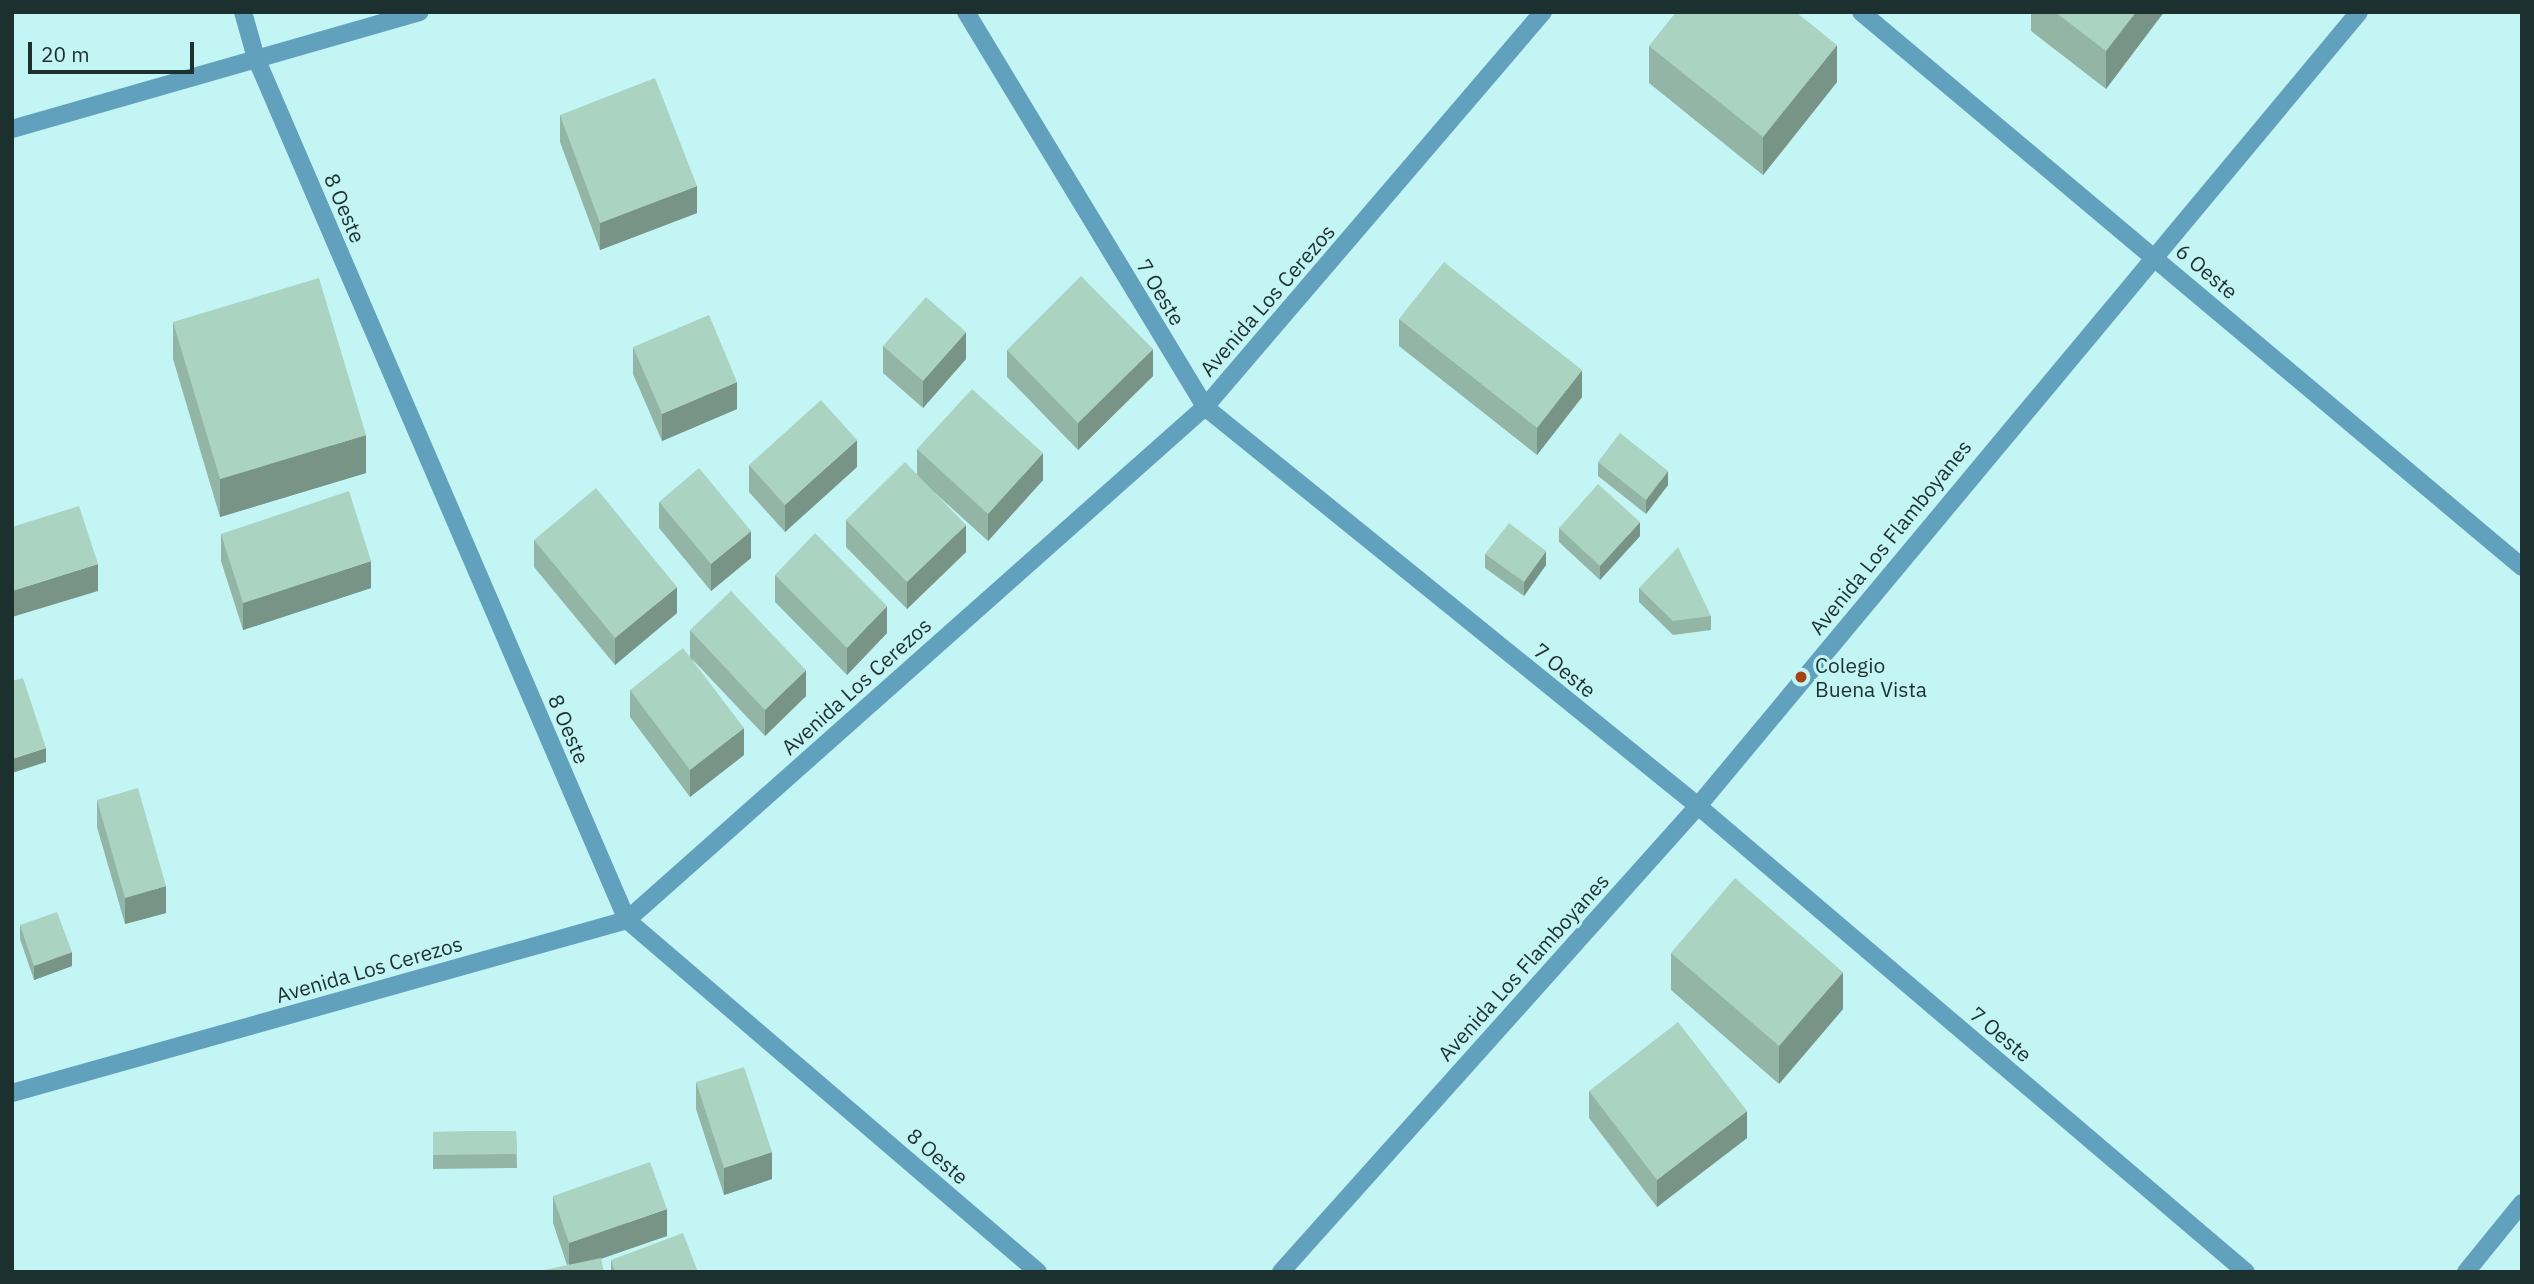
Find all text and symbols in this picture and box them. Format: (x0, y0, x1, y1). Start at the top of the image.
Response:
scale bar (32, 28, 198, 72)
text: 20 m (41, 40, 90, 68)
street label: 8 Oeste (319, 170, 371, 246)
street label: Avenida Los Cerezos (1194, 219, 1340, 381)
street label: 6 Oeste (2171, 238, 2243, 304)
street label: 7 Oeste (1131, 254, 1191, 330)
street label: Avenida Los Flamboyanes (1804, 434, 1976, 640)
street label: Avenida Los Cerezos (776, 612, 936, 760)
street label: 7 Oeste (1529, 637, 1601, 703)
place label: Colegio Buena Vista (1815, 652, 1927, 702)
marker: Colegio Buena Vista (1793, 669, 1809, 685)
street label: 8 Oeste (543, 691, 595, 767)
street label: Avenida Los Flamboyanes (1432, 868, 1614, 1066)
street label: Avenida Los Cerezos (273, 930, 465, 1008)
street label: 7 Oeste (1965, 1001, 2037, 1067)
street label: 8 Oeste (902, 1123, 974, 1189)

